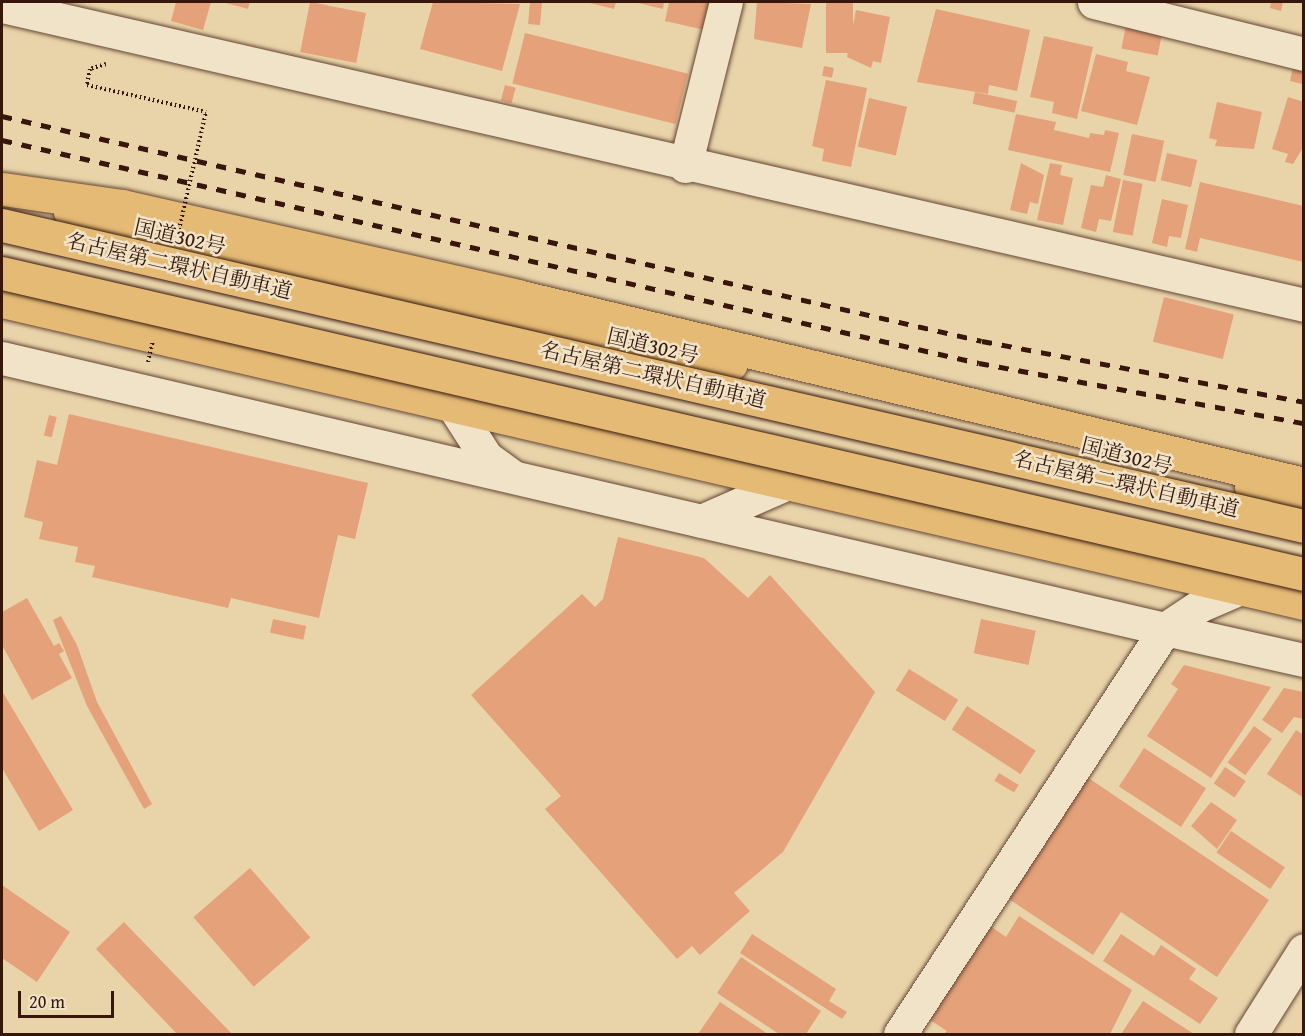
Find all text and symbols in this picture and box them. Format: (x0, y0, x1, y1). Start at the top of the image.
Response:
street label: 国道302号 (132, 214, 228, 260)
street label: 名古屋第二環状自動車道 (64, 228, 294, 304)
street label: 国道302号 (605, 323, 701, 369)
street label: 名古屋第二環状自動車道 (538, 337, 768, 413)
street label: 国道302号 (1079, 432, 1175, 480)
street label: 名古屋第二環状自動車道 (1011, 446, 1241, 522)
scale bar (21, 979, 117, 1017)
text: 20 m (29, 988, 65, 1015)

